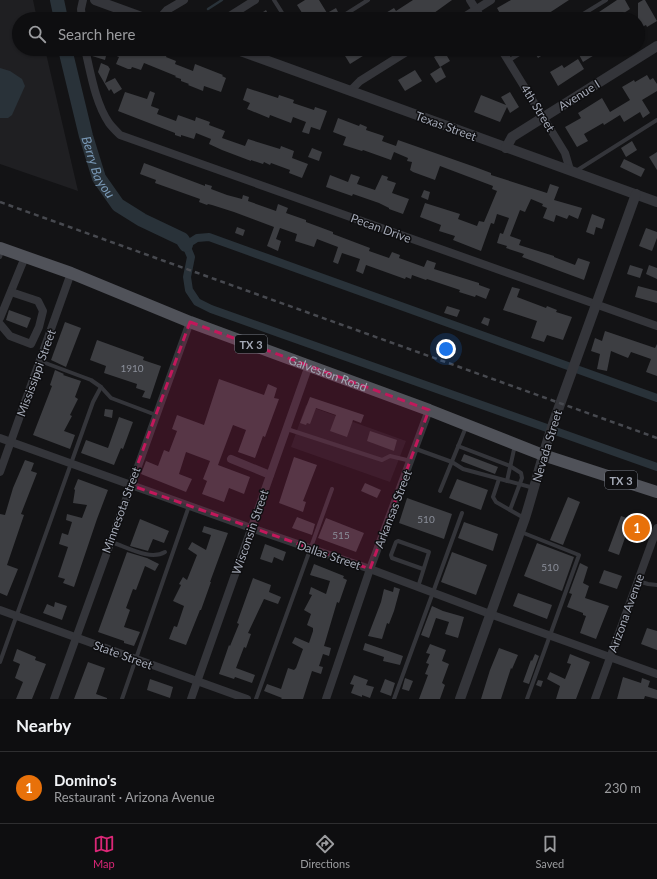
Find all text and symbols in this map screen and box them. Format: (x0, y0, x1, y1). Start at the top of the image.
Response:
search box (12, 12, 645, 56)
icon: search (26, 23, 48, 45)
text: Search here (58, 25, 135, 43)
street label: Avenue I (555, 76, 603, 114)
street label: 4th Street (518, 82, 559, 135)
street label: Texas Street (414, 108, 479, 144)
water label: Berry Bayou (79, 134, 119, 201)
street label: Pecan Drive (349, 210, 413, 246)
street label: Mississippi Street (13, 327, 59, 419)
road number: TX 3 (235, 335, 267, 353)
your location (436, 339, 456, 359)
street label: Galveston Road (287, 351, 369, 394)
house number: 1910 (120, 362, 144, 374)
street label: Nevada Street (529, 407, 565, 484)
street label: Minnesota Street (98, 464, 144, 555)
street label: Arkansas Street (371, 467, 415, 550)
road number: TX 3 (605, 471, 637, 489)
street label: Wisconsin Street (228, 487, 272, 577)
house number: 510 (417, 513, 435, 525)
pin: 1 (624, 513, 650, 543)
house number: 515 (332, 529, 350, 541)
street label: Dallas Street (295, 537, 364, 573)
house number: 510 (541, 561, 559, 573)
street label: Arizona Avenue (605, 572, 647, 654)
street label: State Street (91, 637, 155, 673)
text: Nearby (16, 715, 71, 736)
text: Domino's (54, 771, 117, 789)
text: 1 (25, 780, 33, 796)
text: 230 m (604, 780, 641, 796)
text: Restaurant · Arizona Avenue (54, 789, 215, 805)
tab: Map (93, 833, 115, 870)
tab: Directions (300, 833, 350, 870)
tab: Saved (535, 833, 564, 870)

